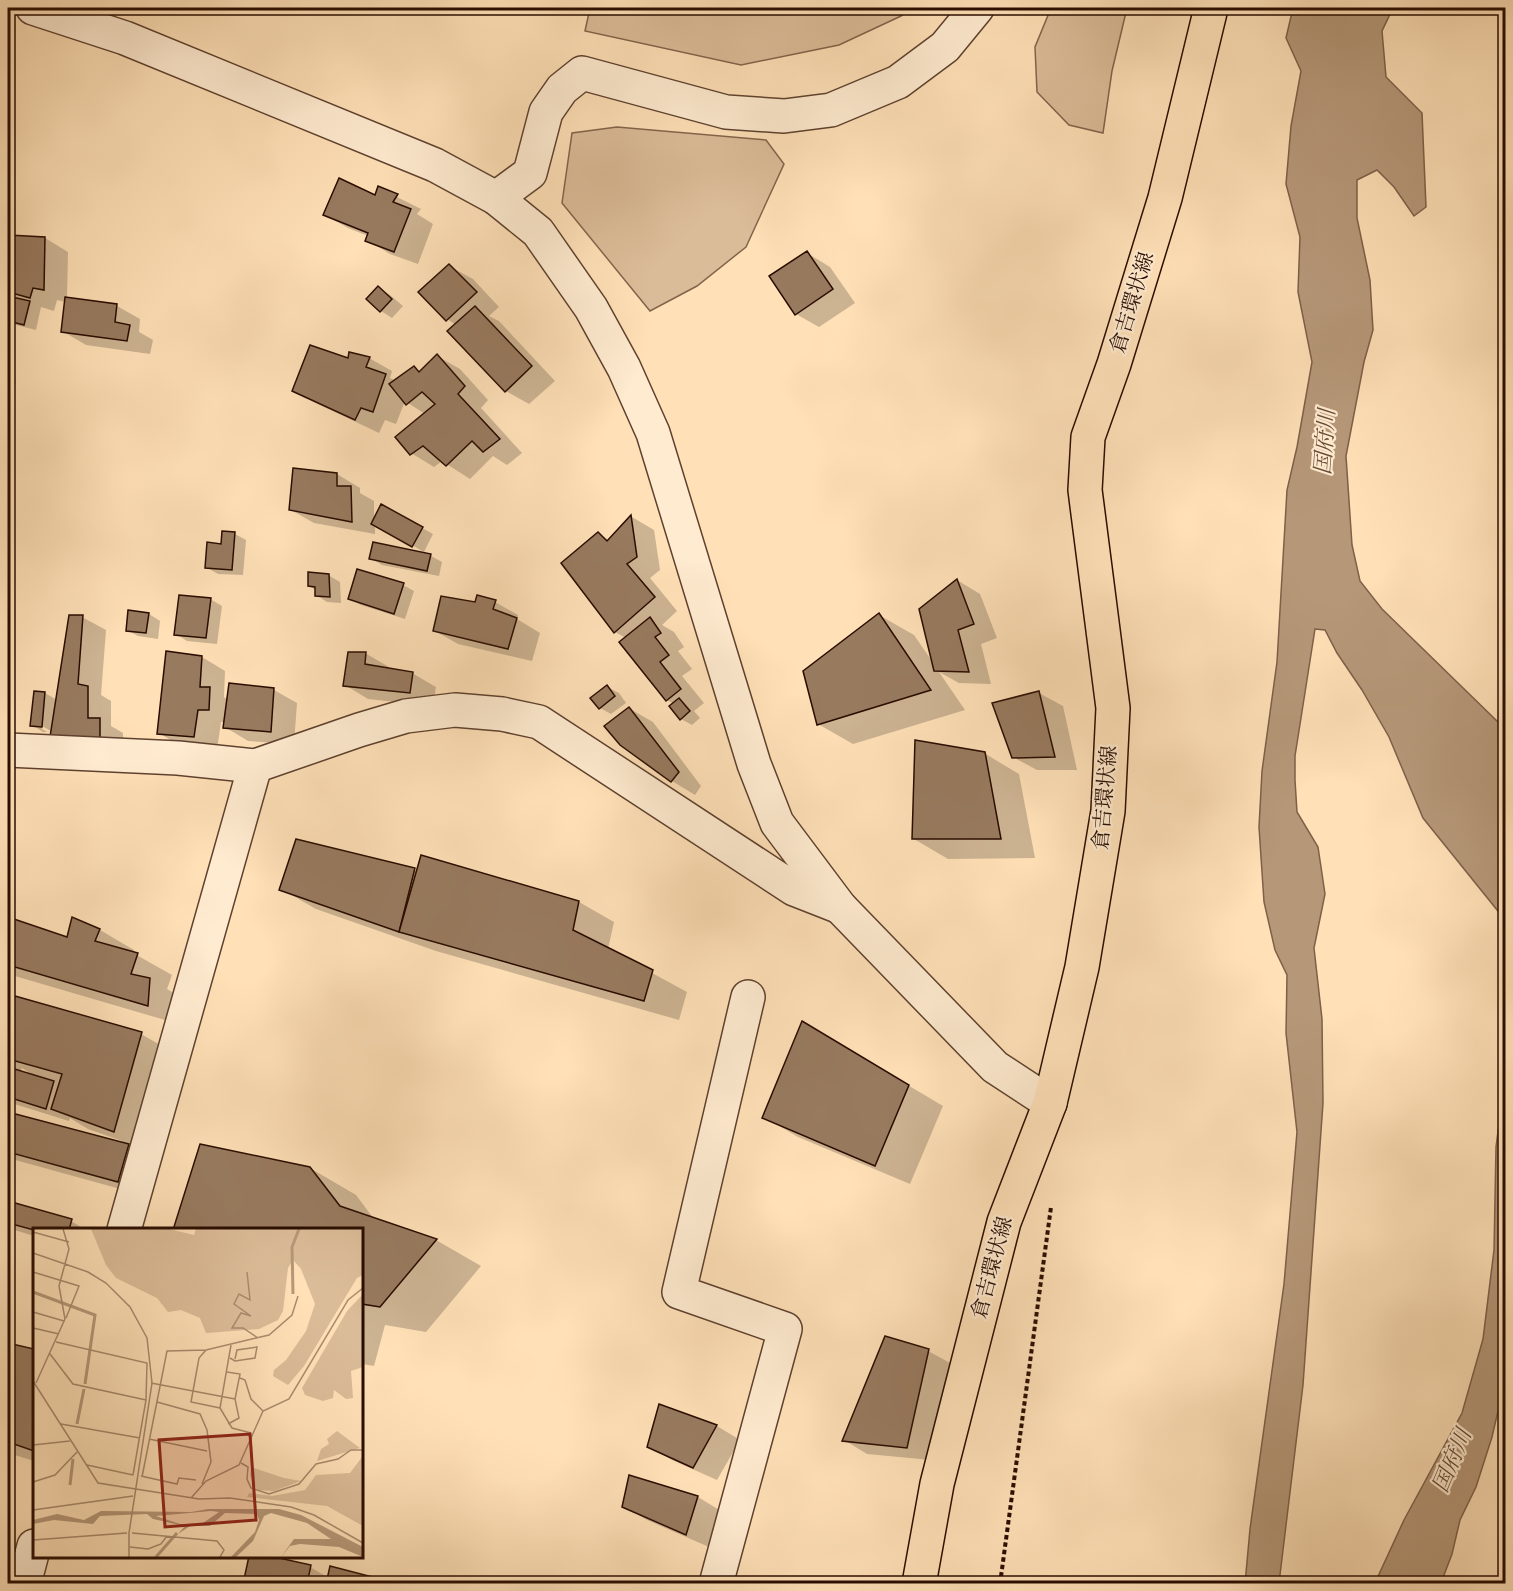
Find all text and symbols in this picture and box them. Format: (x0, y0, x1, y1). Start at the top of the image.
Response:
street label: 倉吉環状線 (1106, 249, 1158, 356)
water label: 国府川 (1311, 406, 1339, 476)
street label: 倉吉環状線 (1089, 745, 1121, 851)
street label: 倉吉環状線 (967, 1214, 1017, 1321)
inset map (33, 1228, 363, 1558)
water label: 国府川 (1428, 1424, 1477, 1496)

